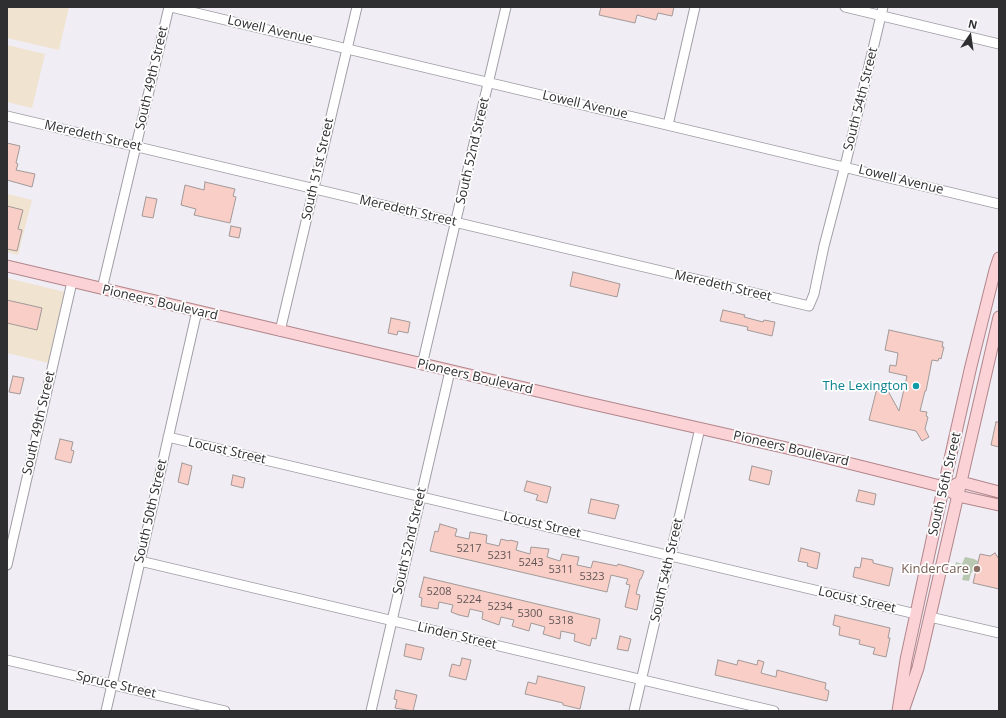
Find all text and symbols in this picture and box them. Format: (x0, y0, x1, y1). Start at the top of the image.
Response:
street label: Lowell Avenue (226, 13, 314, 47)
north arrow (950, 16, 990, 56)
text: N (967, 16, 979, 32)
street label: South 49th Street (132, 25, 172, 131)
street label: South 54th Street (841, 46, 881, 152)
street label: Lowell Avenue (541, 88, 629, 122)
street label: South 52nd Street (453, 96, 493, 206)
street label: South 51st Street (299, 116, 337, 222)
street label: Meredeth Street (43, 117, 143, 155)
street label: Lowell Avenue (857, 162, 945, 198)
street label: Meredeth Street (358, 192, 458, 230)
street label: Meredeth Street (673, 267, 773, 305)
street label: Pioneers Boulevard (101, 282, 219, 324)
street label: Pioneers Boulevard (416, 356, 534, 398)
street label: South 49th Street (19, 370, 59, 476)
place label: The Lexington (823, 378, 908, 394)
marker: The Lexington (911, 381, 921, 391)
street label: Pioneers Boulevard (732, 428, 850, 470)
street label: South 56th Street (925, 431, 965, 537)
street label: Locust Street (187, 434, 267, 468)
street label: South 50th Street (131, 458, 171, 564)
street label: South 52nd Street (390, 486, 430, 596)
street label: Locust Street (502, 508, 582, 542)
street label: South 54th Street (647, 517, 687, 623)
house number: 5217 (456, 542, 482, 556)
house number: 5231 (487, 549, 513, 563)
house number: 5243 (518, 556, 544, 570)
place label: KinderCare (901, 561, 969, 577)
house number: 5311 (548, 563, 574, 577)
marker: KinderCare (972, 564, 982, 574)
house number: 5323 (579, 570, 605, 584)
street label: Locust Street (817, 583, 897, 617)
house number: 5208 (426, 585, 452, 599)
house number: 5224 (456, 593, 482, 607)
house number: 5234 (487, 600, 513, 614)
house number: 5300 (517, 607, 543, 621)
house number: 5318 (548, 614, 574, 628)
street label: Linden Street (416, 619, 498, 653)
street label: Spruce Street (75, 668, 157, 702)

